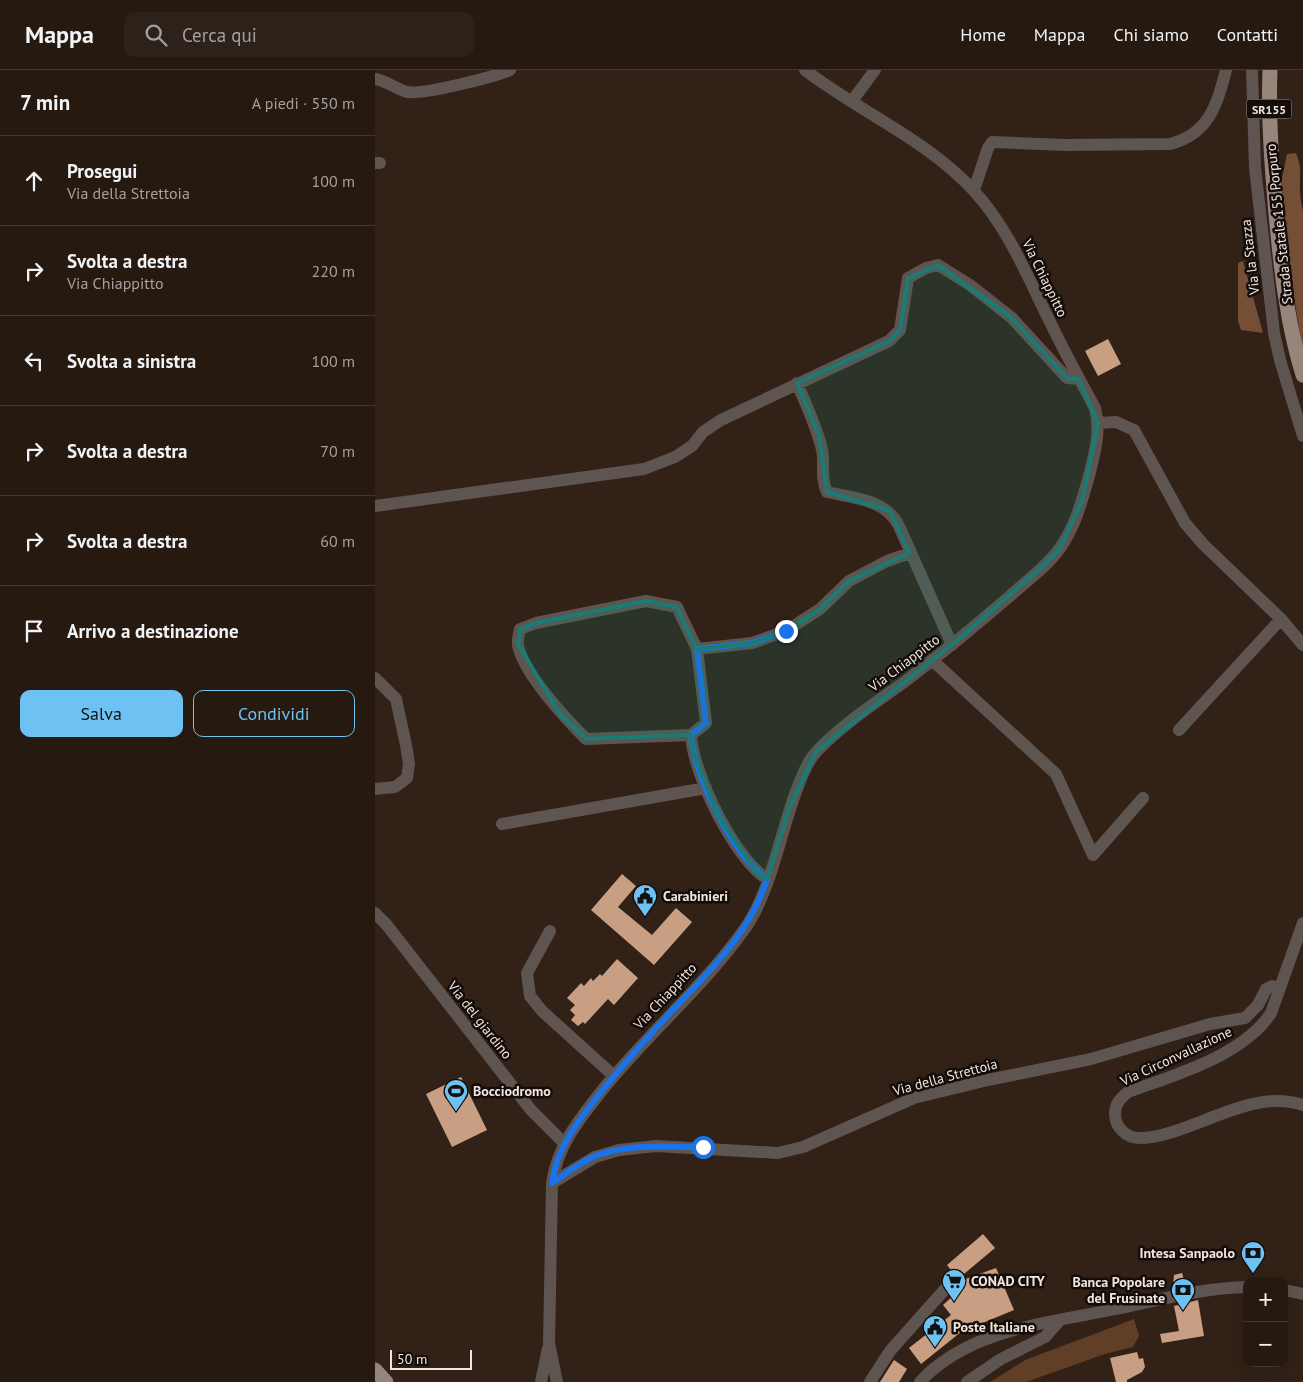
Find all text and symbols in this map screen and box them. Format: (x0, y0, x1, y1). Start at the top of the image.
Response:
search box (124, 12, 474, 57)
text: Mappa (25, 19, 94, 50)
icon: search (142, 21, 170, 49)
text: Cerca qui (182, 23, 257, 47)
text: Home (960, 23, 1006, 46)
text: Mappa (1034, 23, 1085, 46)
text: Chi siamo (1113, 23, 1189, 46)
text: Contatti (1217, 23, 1278, 46)
text: 7 min (20, 89, 70, 116)
text: A piedi · 550 m (252, 93, 355, 113)
road number: SR155 (1247, 100, 1291, 118)
street label: Strada Statale 155 Porpuro (1262, 143, 1296, 305)
text: Prosegui (67, 159, 137, 183)
icon: ahead (20, 167, 48, 195)
text: 100 m (312, 171, 355, 191)
text: Via della Strettoia (67, 183, 190, 203)
street label: Via la Stazza (1236, 218, 1264, 297)
street label: Via Chiappitto (1018, 235, 1072, 320)
text: Svolta a destra (67, 249, 188, 273)
icon: right (20, 257, 48, 285)
text: 220 m (312, 261, 355, 281)
text: Via Chiappitto (67, 273, 164, 293)
icon: left (20, 347, 48, 375)
text: Svolta a sinistra (67, 349, 196, 373)
text: 100 m (312, 351, 355, 371)
icon: right (20, 437, 48, 465)
text: Svolta a destra (67, 439, 188, 463)
text: 70 m (320, 441, 355, 461)
icon: right (20, 527, 48, 555)
text: Svolta a destra (67, 529, 188, 553)
text: 60 m (320, 531, 355, 551)
icon: arrive (20, 617, 48, 645)
text: Arrivo a destinazione (67, 619, 239, 643)
route end (775, 620, 798, 643)
street label: Via Chiappitto (864, 630, 943, 696)
button: Salva (20, 690, 183, 737)
button: Condividi (193, 690, 355, 737)
public building icon: Carabinieri (632, 883, 658, 917)
place label: Carabinieri (663, 887, 728, 905)
street label: Via Chiappitto (629, 959, 700, 1034)
street label: Via del giardino (443, 977, 516, 1063)
street label: Via Circonvallazione (1116, 1022, 1235, 1090)
street label: Via della Strettoia (890, 1054, 999, 1100)
sports icon: Bocciodromo (443, 1078, 469, 1112)
place label: Bocciodromo (473, 1082, 551, 1100)
route start (692, 1136, 715, 1159)
bank icon: Intesa Sanpaolo (1240, 1240, 1266, 1274)
place label: Intesa Sanpaolo (1139, 1244, 1235, 1262)
supermarket icon: CONAD CITY (941, 1268, 967, 1302)
place label: CONAD CITY (971, 1272, 1045, 1290)
place label: Banca Popolare del Frusinate (1072, 1273, 1165, 1307)
bank icon: Banca Popolare del Frusinate (1170, 1277, 1196, 1311)
map controls (1243, 1277, 1288, 1367)
button: + (1243, 1277, 1288, 1322)
public building icon: Poste Italiane (922, 1314, 948, 1348)
place label: Poste Italiane (953, 1318, 1035, 1336)
button: − (1243, 1322, 1288, 1367)
scale bar (390, 1347, 473, 1370)
text: 50 m (397, 1350, 427, 1368)

